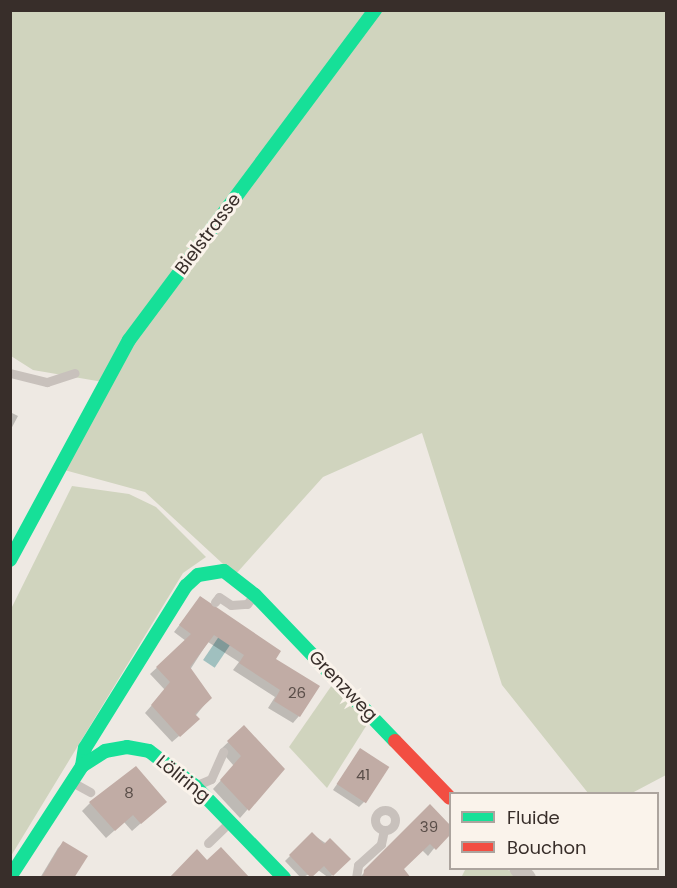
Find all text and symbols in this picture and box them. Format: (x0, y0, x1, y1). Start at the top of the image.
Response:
street label: Bielstrasse (171, 189, 245, 279)
street label: Grenzweg (304, 646, 382, 726)
house number: 26 (288, 684, 306, 702)
street label: Löliring (152, 751, 214, 807)
house number: 41 (356, 766, 370, 784)
house number: 8 (124, 784, 134, 802)
legend (449, 792, 659, 870)
text: Fluide (507, 805, 560, 830)
house number: 39 (420, 818, 438, 836)
text: Bouchon (507, 835, 587, 860)

